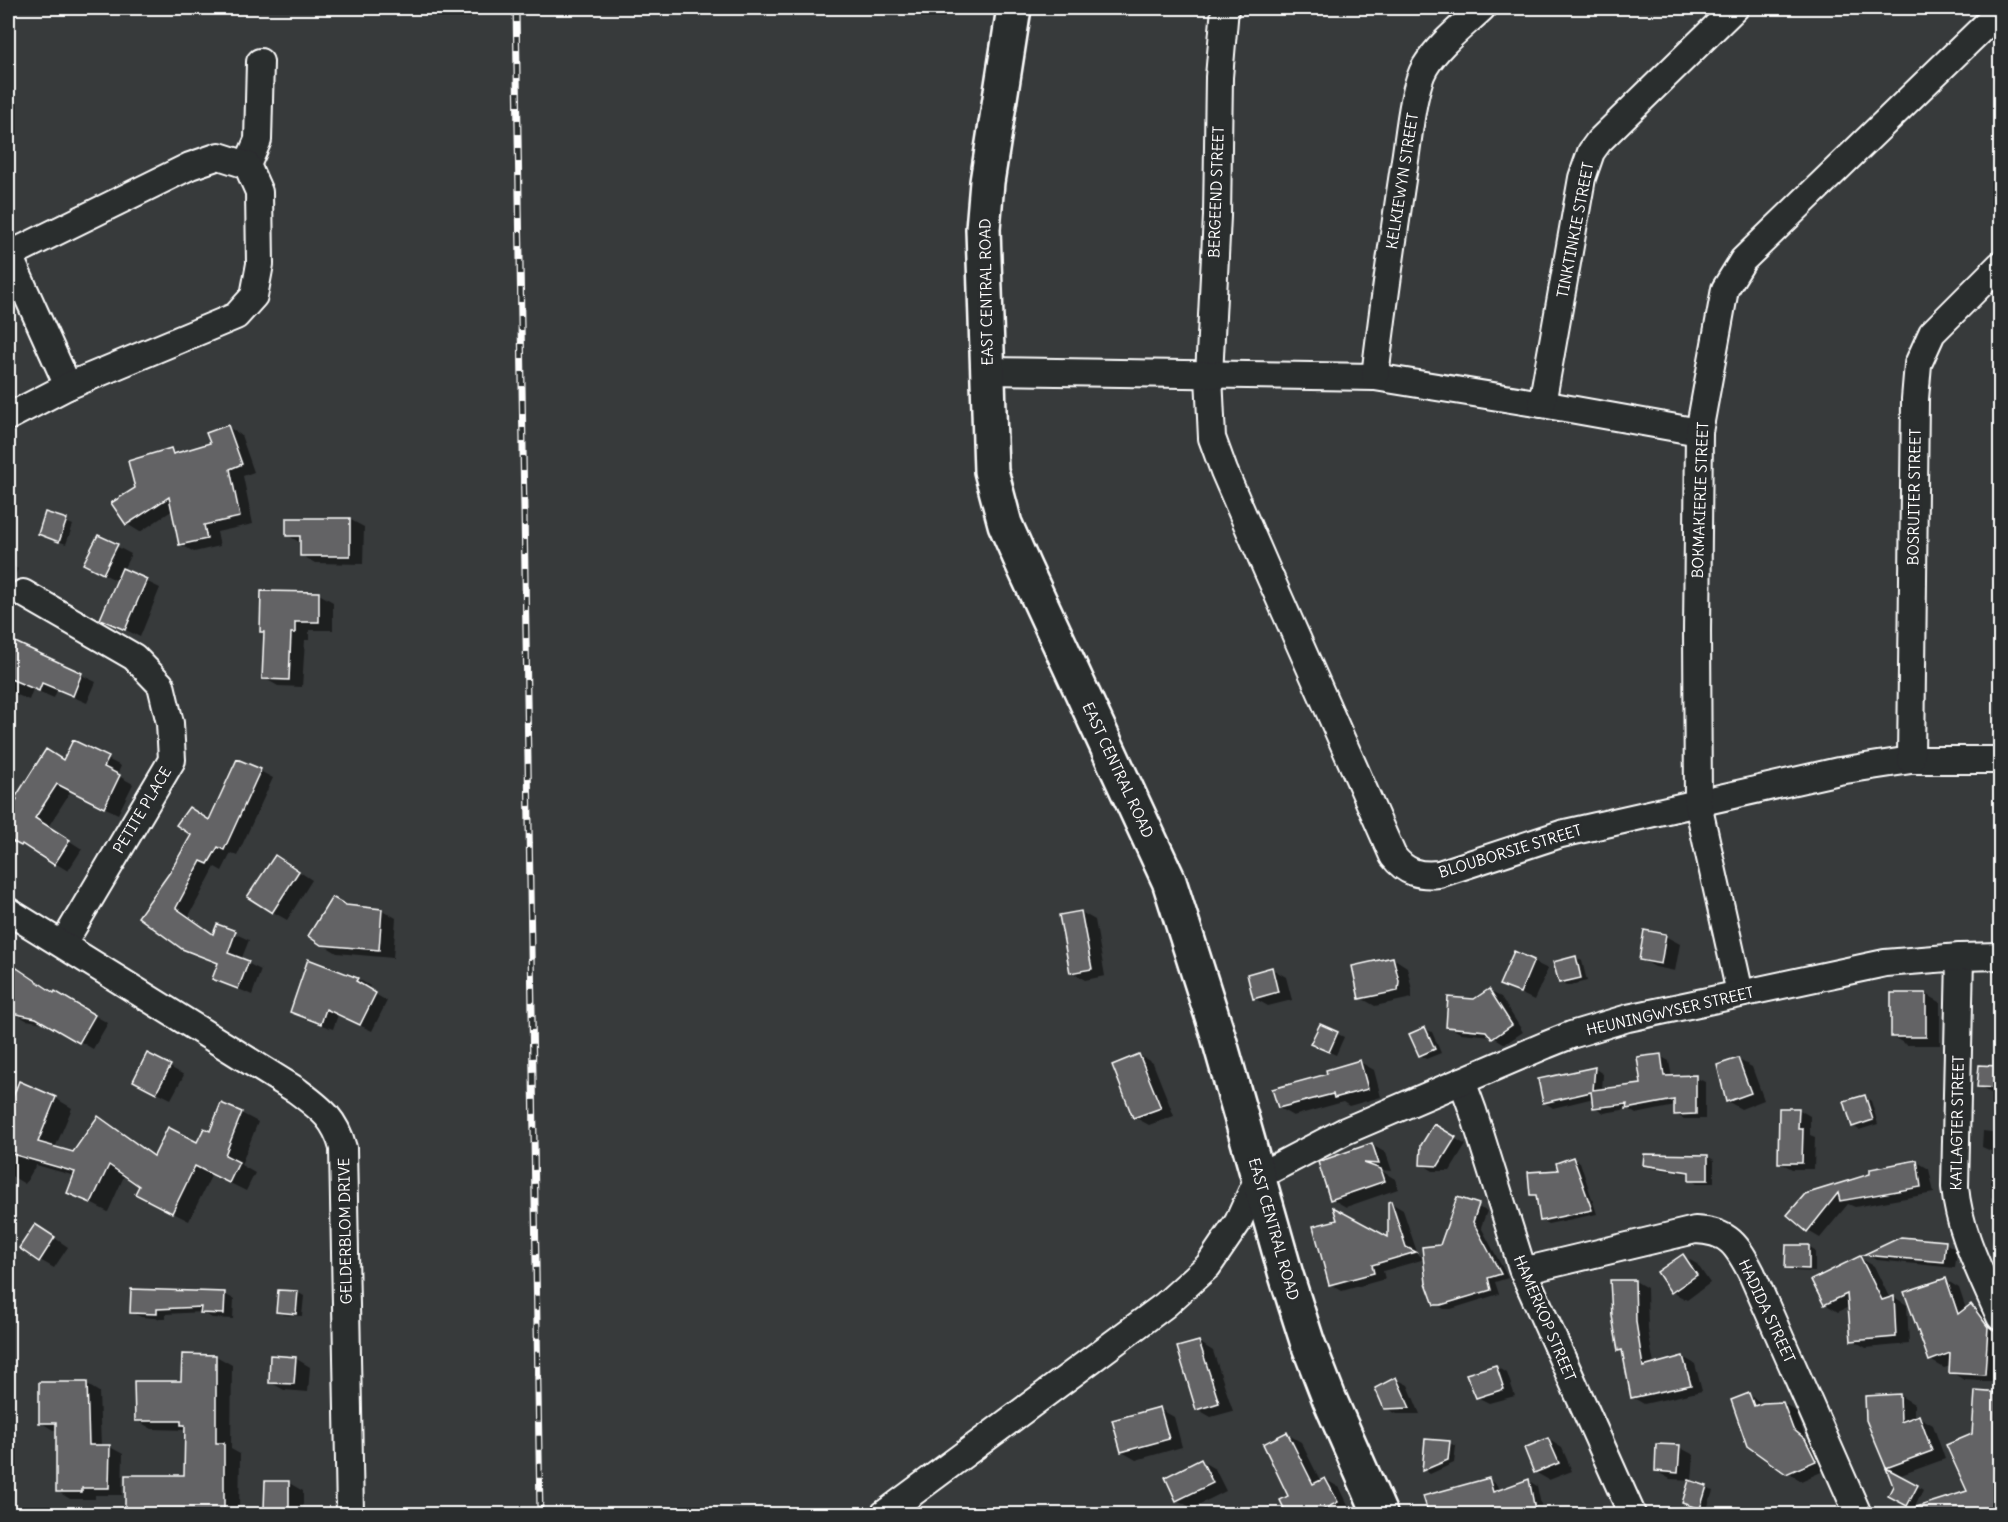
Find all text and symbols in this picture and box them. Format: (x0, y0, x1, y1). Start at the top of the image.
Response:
street label: KELKIEWYN STREET (1382, 111, 1422, 251)
street label: BERGEEND STREET (1204, 125, 1228, 258)
street label: TINKTINKIE STREET (1552, 160, 1598, 300)
street label: EAST CENTRAL ROAD (975, 218, 997, 366)
street label: BOKMAKIERIE STREET (1688, 421, 1712, 579)
street label: BOSRUITER STREET (1903, 428, 1925, 566)
street label: EAST CENTRAL ROAD (1078, 699, 1158, 841)
street label: PETITE PLACE (109, 763, 175, 857)
street label: BLOUBORSIE STREET (1436, 820, 1584, 882)
street label: HEUNINGWYSER STREET (1584, 982, 1756, 1040)
street label: KATLAGTER STREET (1946, 1055, 1968, 1191)
street label: EAST CENTRAL ROAD (1245, 1156, 1303, 1302)
street label: GELDERBLOM DRIVE (334, 1157, 356, 1304)
street label: HAMERKOP STREET (1510, 1252, 1580, 1384)
street label: HADIDA STREET (1735, 1256, 1799, 1366)

